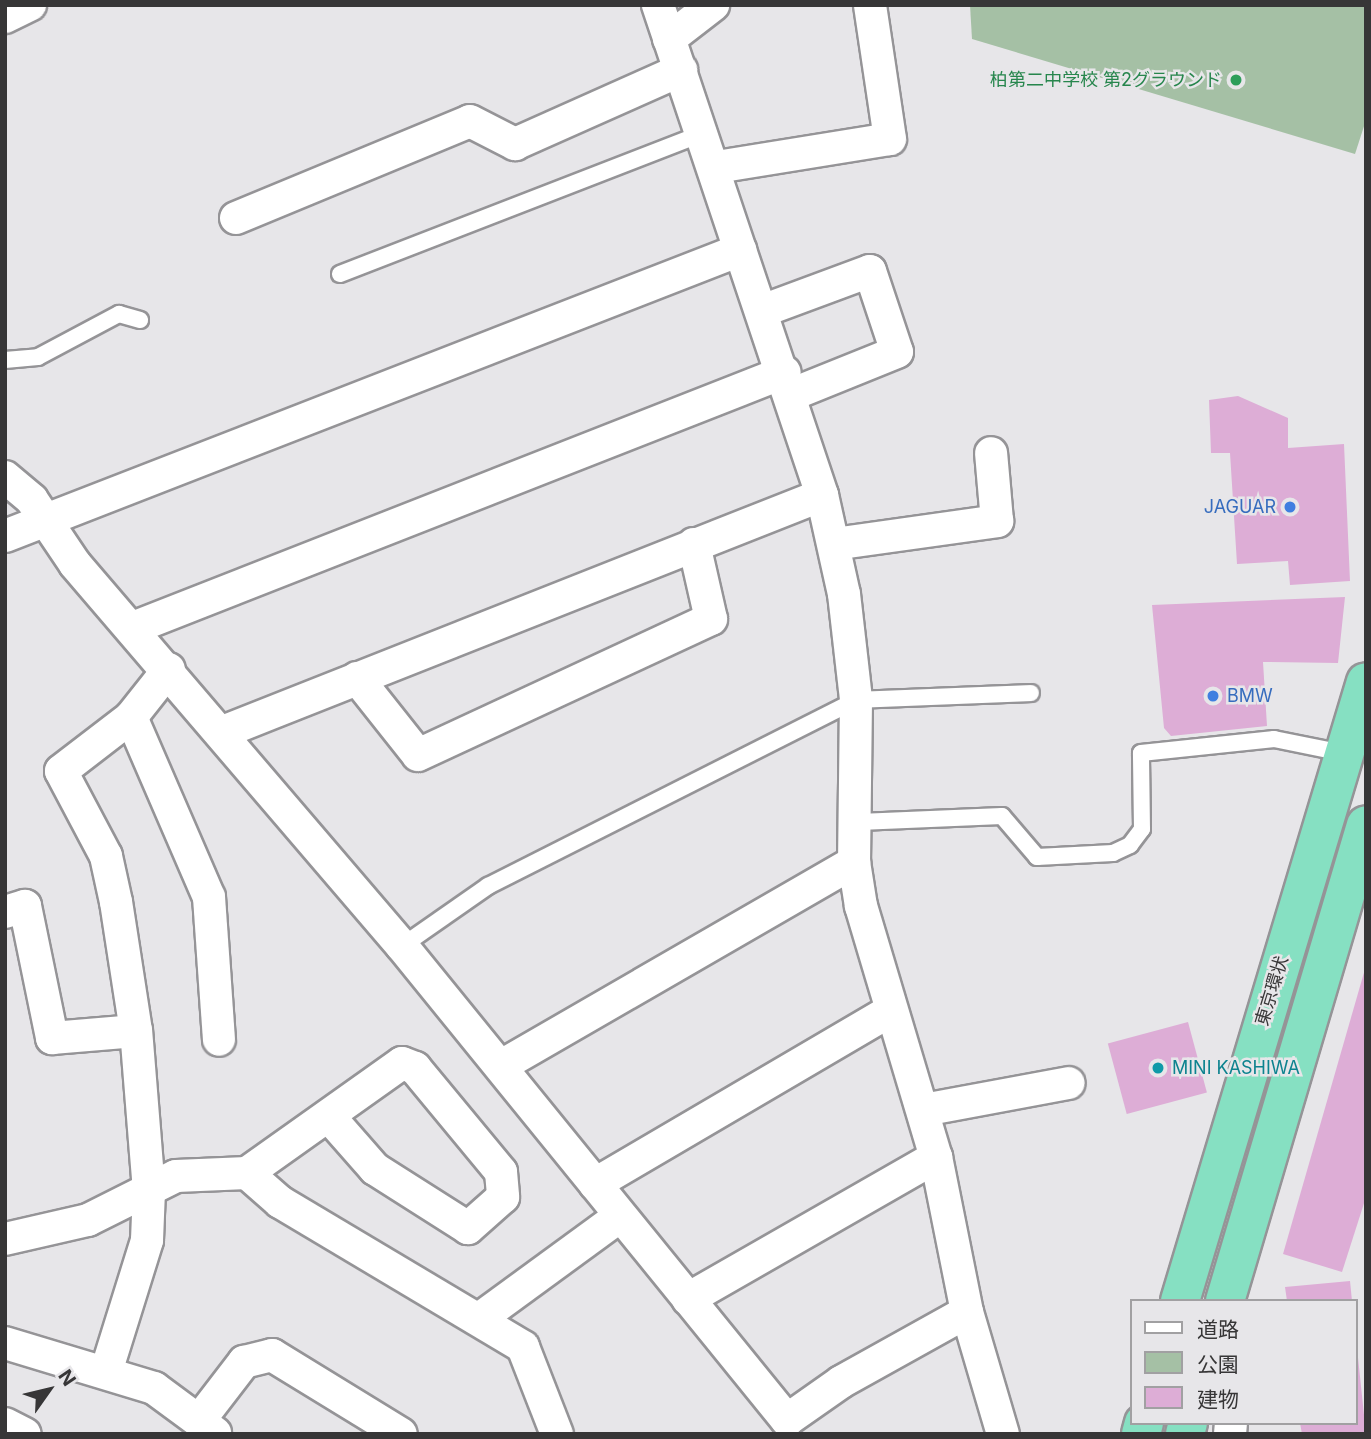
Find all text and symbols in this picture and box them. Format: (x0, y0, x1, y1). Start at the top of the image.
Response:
place label: 柏第二中学校 第2グラウンド (990, 69, 1222, 91)
marker: 柏第二中学校 第2グラウンド (1228, 72, 1244, 88)
place label: JAGUAR (1204, 496, 1276, 518)
marker: JAGUAR (1282, 499, 1298, 515)
place label: BMW (1227, 685, 1273, 707)
marker: BMW (1205, 688, 1221, 704)
street label: 東京環状 (1251, 953, 1293, 1029)
place label: MINI KASHIWA (1172, 1057, 1300, 1079)
marker: MINI KASHIWA (1150, 1060, 1166, 1076)
legend (1130, 1299, 1357, 1425)
text: 道路 (1197, 1317, 1239, 1342)
text: 公園 (1197, 1352, 1239, 1377)
north arrow (14, 1355, 84, 1425)
text: N (53, 1366, 80, 1390)
text: 建物 (1197, 1387, 1239, 1412)

